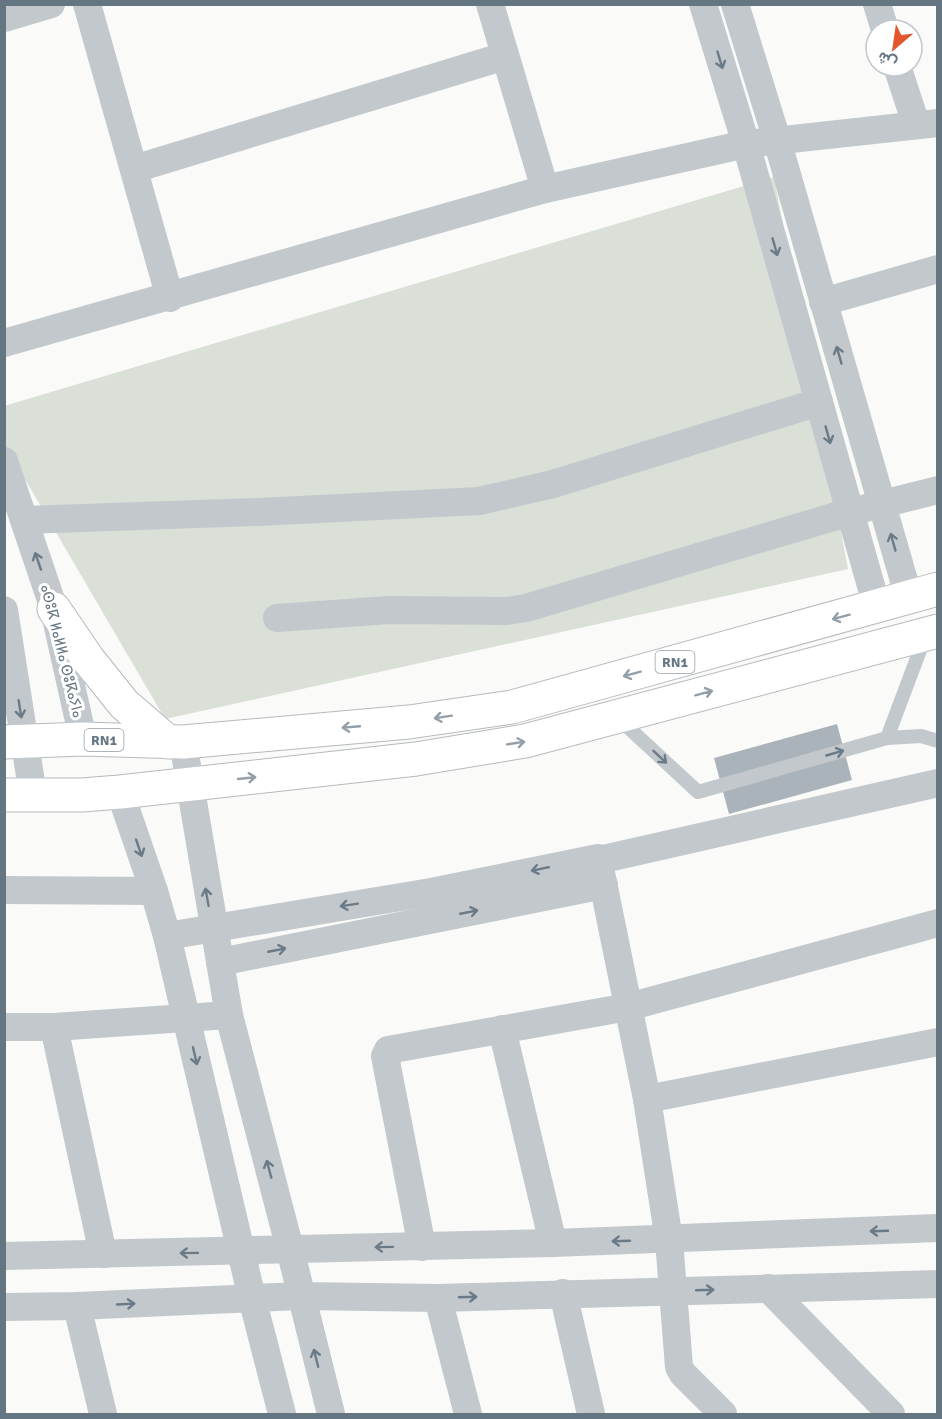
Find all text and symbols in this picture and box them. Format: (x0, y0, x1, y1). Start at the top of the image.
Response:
north arrow (864, 18, 924, 78)
text: ش (874, 47, 900, 74)
one-way arrow (715, 50, 726, 69)
one-way arrow (770, 237, 781, 256)
one-way arrow (833, 345, 844, 364)
one-way arrow (823, 425, 834, 444)
one-way arrow (887, 533, 898, 552)
one-way arrow (32, 552, 43, 571)
street label: ⴰⵙⵓⴽ ⵍⴰⵍⵍⴰ ⵙⵓⴽⴰⵢⵏⴰ (37, 583, 87, 719)
one-way arrow (832, 611, 851, 623)
road number: RN1 (656, 651, 694, 673)
one-way arrow (623, 668, 642, 680)
one-way arrow (694, 687, 713, 699)
one-way arrow (14, 699, 25, 719)
one-way arrow (433, 712, 453, 723)
one-way arrow (341, 722, 361, 733)
road number: RN1 (84, 729, 124, 751)
one-way arrow (505, 737, 525, 748)
one-way arrow (825, 747, 844, 758)
one-way arrow (652, 749, 667, 764)
one-way arrow (236, 772, 256, 783)
one-way arrow (134, 838, 145, 857)
one-way arrow (531, 864, 551, 875)
one-way arrow (202, 887, 213, 907)
one-way arrow (339, 900, 359, 911)
one-way arrow (458, 906, 478, 917)
one-way arrow (267, 944, 287, 955)
one-way arrow (190, 1046, 202, 1065)
one-way arrow (263, 1159, 275, 1178)
one-way arrow (870, 1225, 890, 1236)
one-way arrow (612, 1235, 632, 1247)
one-way arrow (375, 1242, 395, 1253)
one-way arrow (180, 1247, 200, 1259)
one-way arrow (694, 1285, 714, 1296)
one-way arrow (457, 1291, 477, 1302)
one-way arrow (115, 1299, 135, 1310)
one-way arrow (310, 1349, 322, 1368)

